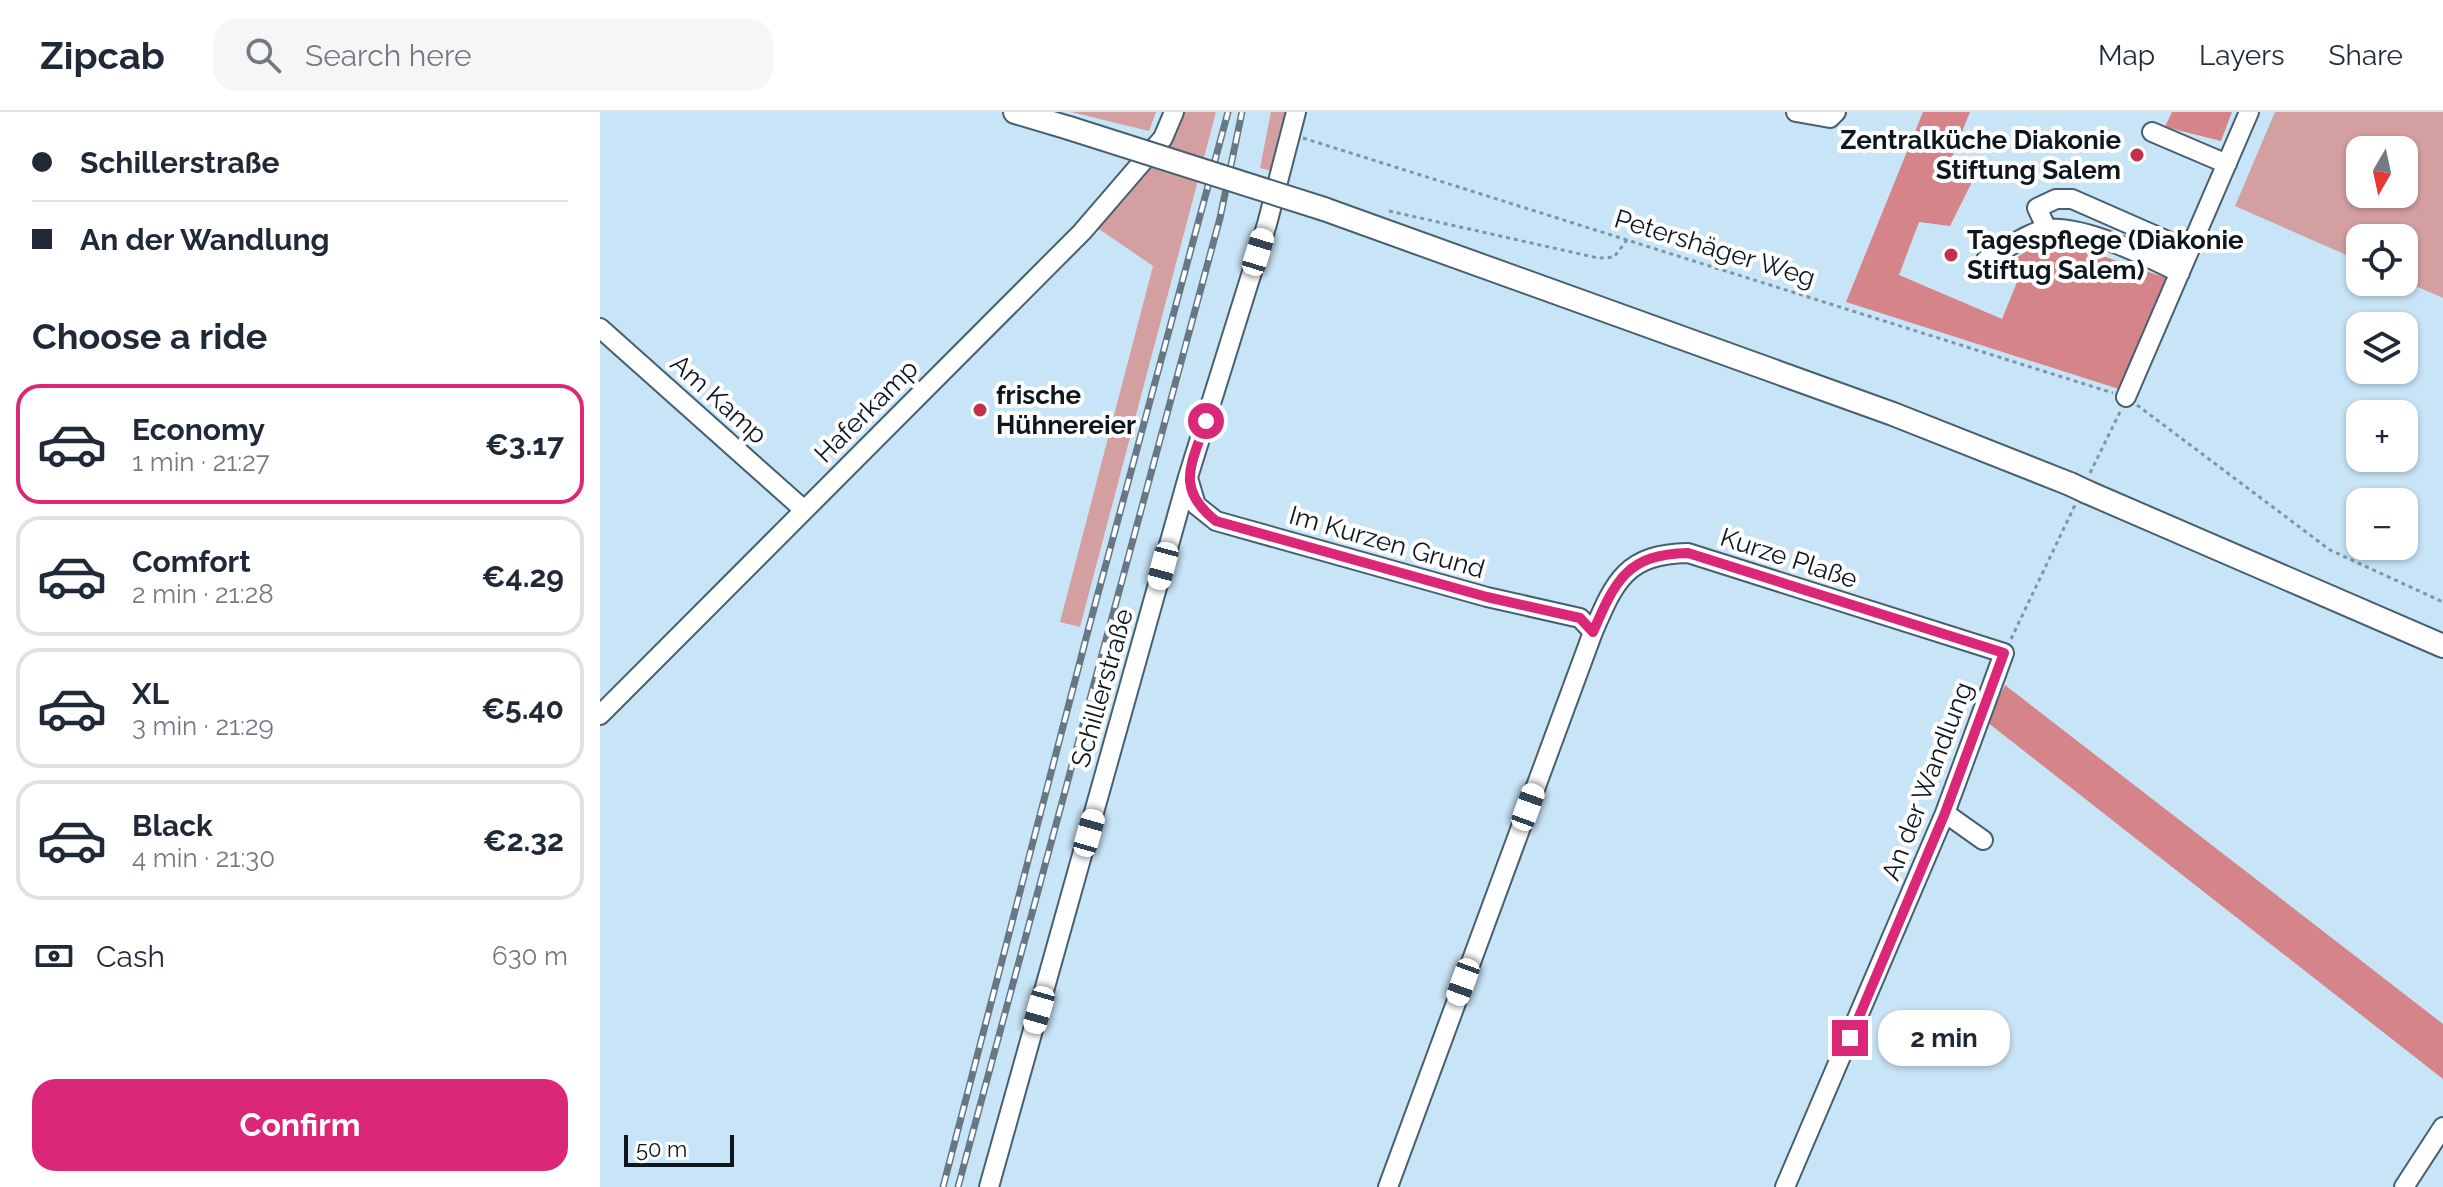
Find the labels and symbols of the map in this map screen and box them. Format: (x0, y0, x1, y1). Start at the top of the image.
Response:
place label: Zentralküche Diakonie Stiftung Salem (1840, 125, 2121, 185)
north arrow (2346, 136, 2418, 208)
marker: Zentralküche Diakonie Stiftung Salem (2128, 146, 2146, 164)
street label: Petershäger Weg (1611, 203, 1819, 293)
place label: Tagespflege (Diakonie Stiftug Salem) (1967, 225, 2244, 285)
car (1240, 226, 1276, 278)
marker: Tagespflege (Diakonie Stiftug Salem) (1942, 246, 1960, 264)
street label: Am Kamp (665, 348, 773, 450)
street label: Haferkamp (808, 353, 924, 469)
place label: frische Hühnereier (996, 380, 1136, 440)
marker: frische Hühnereier (971, 401, 989, 419)
route start (1188, 403, 1224, 439)
street label: Im Kurzen Grund (1286, 500, 1488, 584)
street label: Kurze Plaße (1717, 522, 1861, 594)
car (1145, 540, 1181, 592)
street label: Schillerstraße (1065, 605, 1139, 771)
street label: An der Wandlung (1875, 678, 1979, 884)
car (1509, 780, 1547, 834)
car (1071, 807, 1107, 859)
car (1444, 955, 1482, 1009)
car (1021, 984, 1057, 1036)
callout: 2 min (1878, 1010, 2010, 1066)
route end (1832, 1020, 1868, 1056)
scale bar (624, 1131, 734, 1167)

